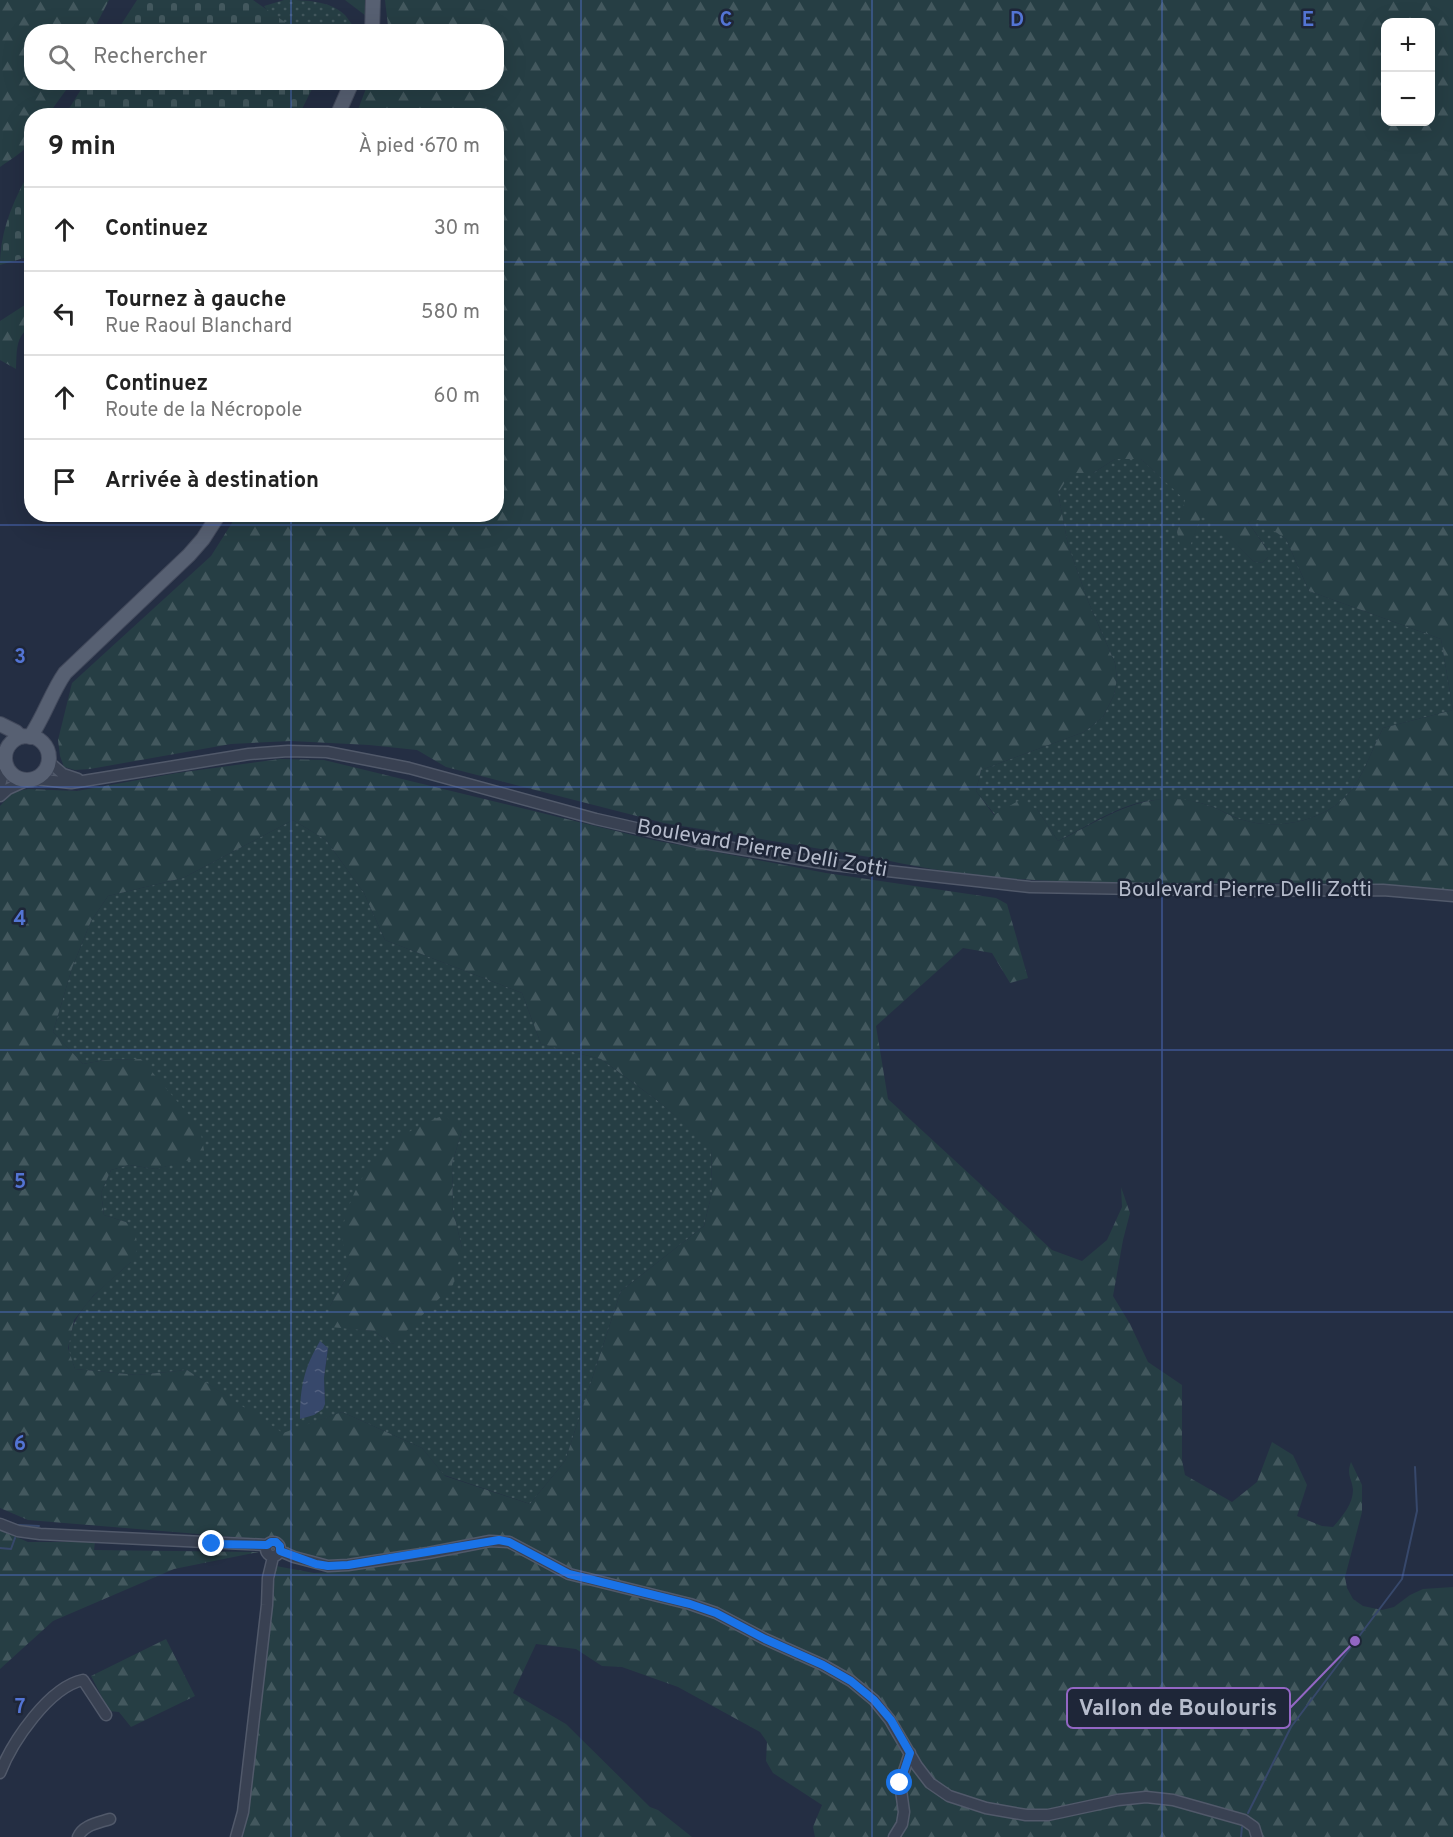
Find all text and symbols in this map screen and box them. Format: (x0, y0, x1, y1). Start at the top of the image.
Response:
text: C (720, 8, 732, 34)
text: D (1010, 8, 1024, 34)
text: E (1302, 8, 1314, 34)
map controls (1381, 18, 1435, 126)
button: + (1381, 18, 1435, 72)
search box (24, 24, 504, 90)
icon: search (45, 41, 78, 74)
text: Rechercher (93, 44, 207, 71)
button: − (1381, 72, 1435, 126)
text: 9 min (48, 131, 116, 164)
text: À pied · 670 m (359, 134, 480, 160)
icon: ahead (48, 213, 81, 246)
text: Continuez (105, 216, 208, 243)
text: 30 m (434, 216, 480, 242)
text: Tournez à gauche (105, 287, 286, 314)
icon: left (48, 297, 81, 330)
text: 580 m (421, 300, 480, 326)
text: Rue Raoul Blanchard (105, 314, 292, 340)
text: Continuez (105, 371, 208, 398)
icon: ahead (48, 381, 81, 414)
text: 60 m (434, 384, 480, 410)
text: Route de la Nécropole (105, 398, 302, 424)
icon: arrive (48, 465, 81, 498)
text: Arrivée à destination (105, 468, 319, 495)
text: 3 (14, 645, 26, 671)
street label: Boulevard Pierre Delli Zotti (635, 814, 889, 884)
street label: Boulevard Pierre Delli Zotti (1118, 877, 1372, 904)
text: 4 (14, 907, 26, 933)
text: 5 (14, 1170, 26, 1196)
text: 6 (14, 1432, 26, 1458)
route end (198, 1530, 224, 1556)
callout: Vallon de Boulouris (1067, 1688, 1290, 1728)
text: 7 (15, 1695, 25, 1721)
text: Vallon de Boulouris (1079, 1696, 1277, 1723)
route start (886, 1769, 912, 1795)

